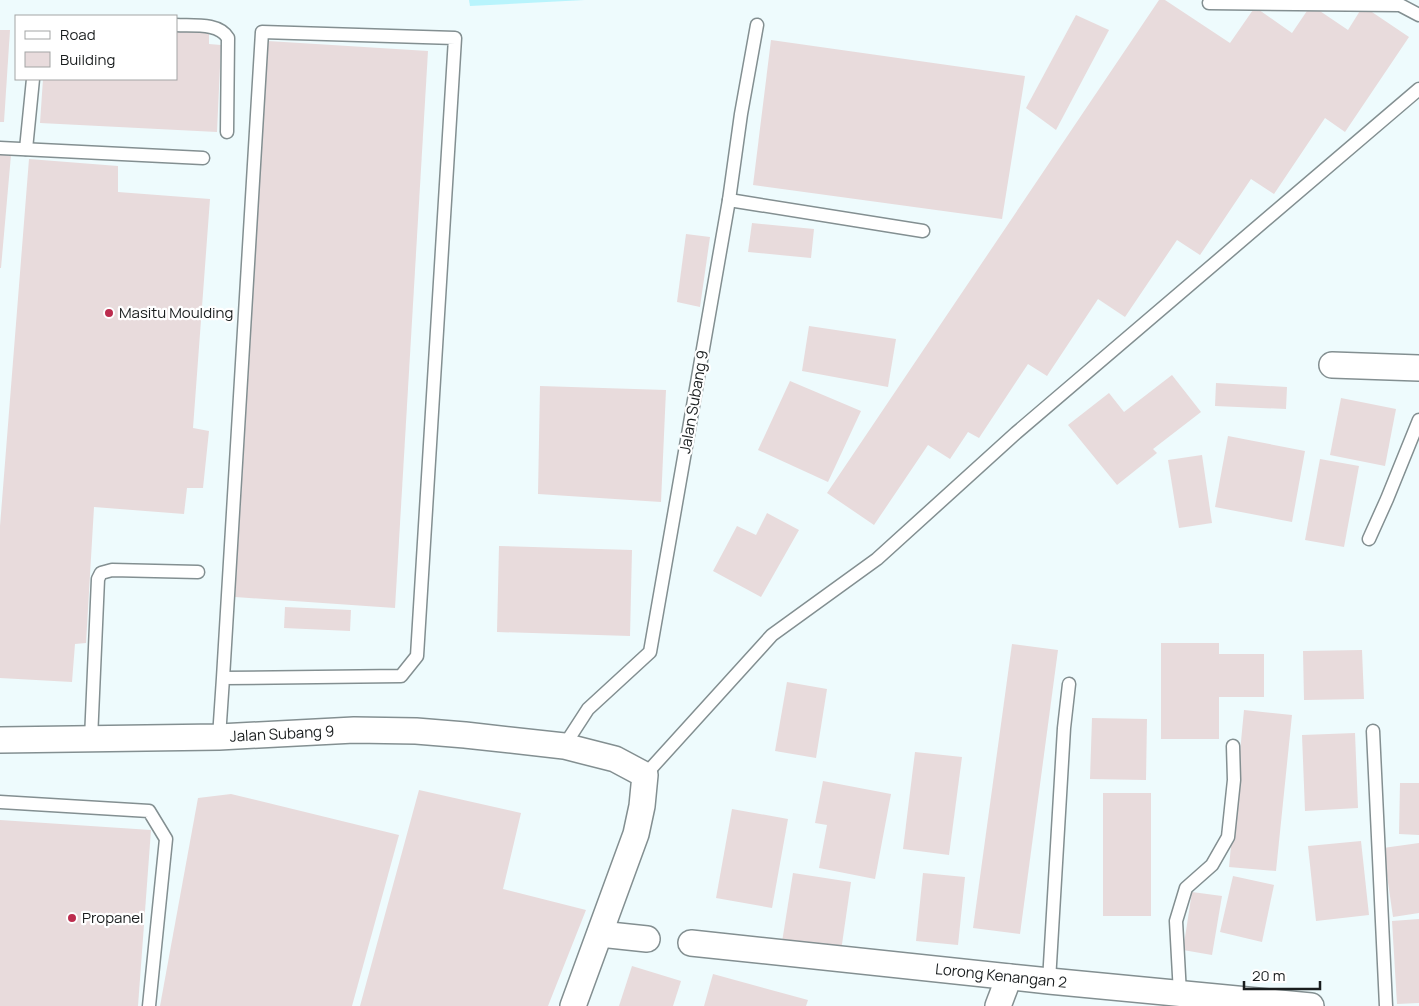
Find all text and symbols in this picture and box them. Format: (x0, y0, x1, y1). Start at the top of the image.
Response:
legend (15, 15, 178, 80)
text: Road (60, 24, 96, 45)
text: Building (60, 49, 115, 70)
place label: Masitu Moulding (119, 302, 233, 323)
marker: Masitu Moulding (103, 307, 115, 319)
street label: Jalan Subang 9 (674, 349, 713, 455)
street label: Jalan Subang 9 (229, 720, 335, 747)
place label: Propanel (82, 907, 144, 928)
marker: Propanel (66, 912, 78, 924)
street label: Lorong Kenangan 2 (934, 958, 1068, 993)
scale bar (1244, 958, 1320, 990)
text: 20 m (1252, 965, 1285, 986)

